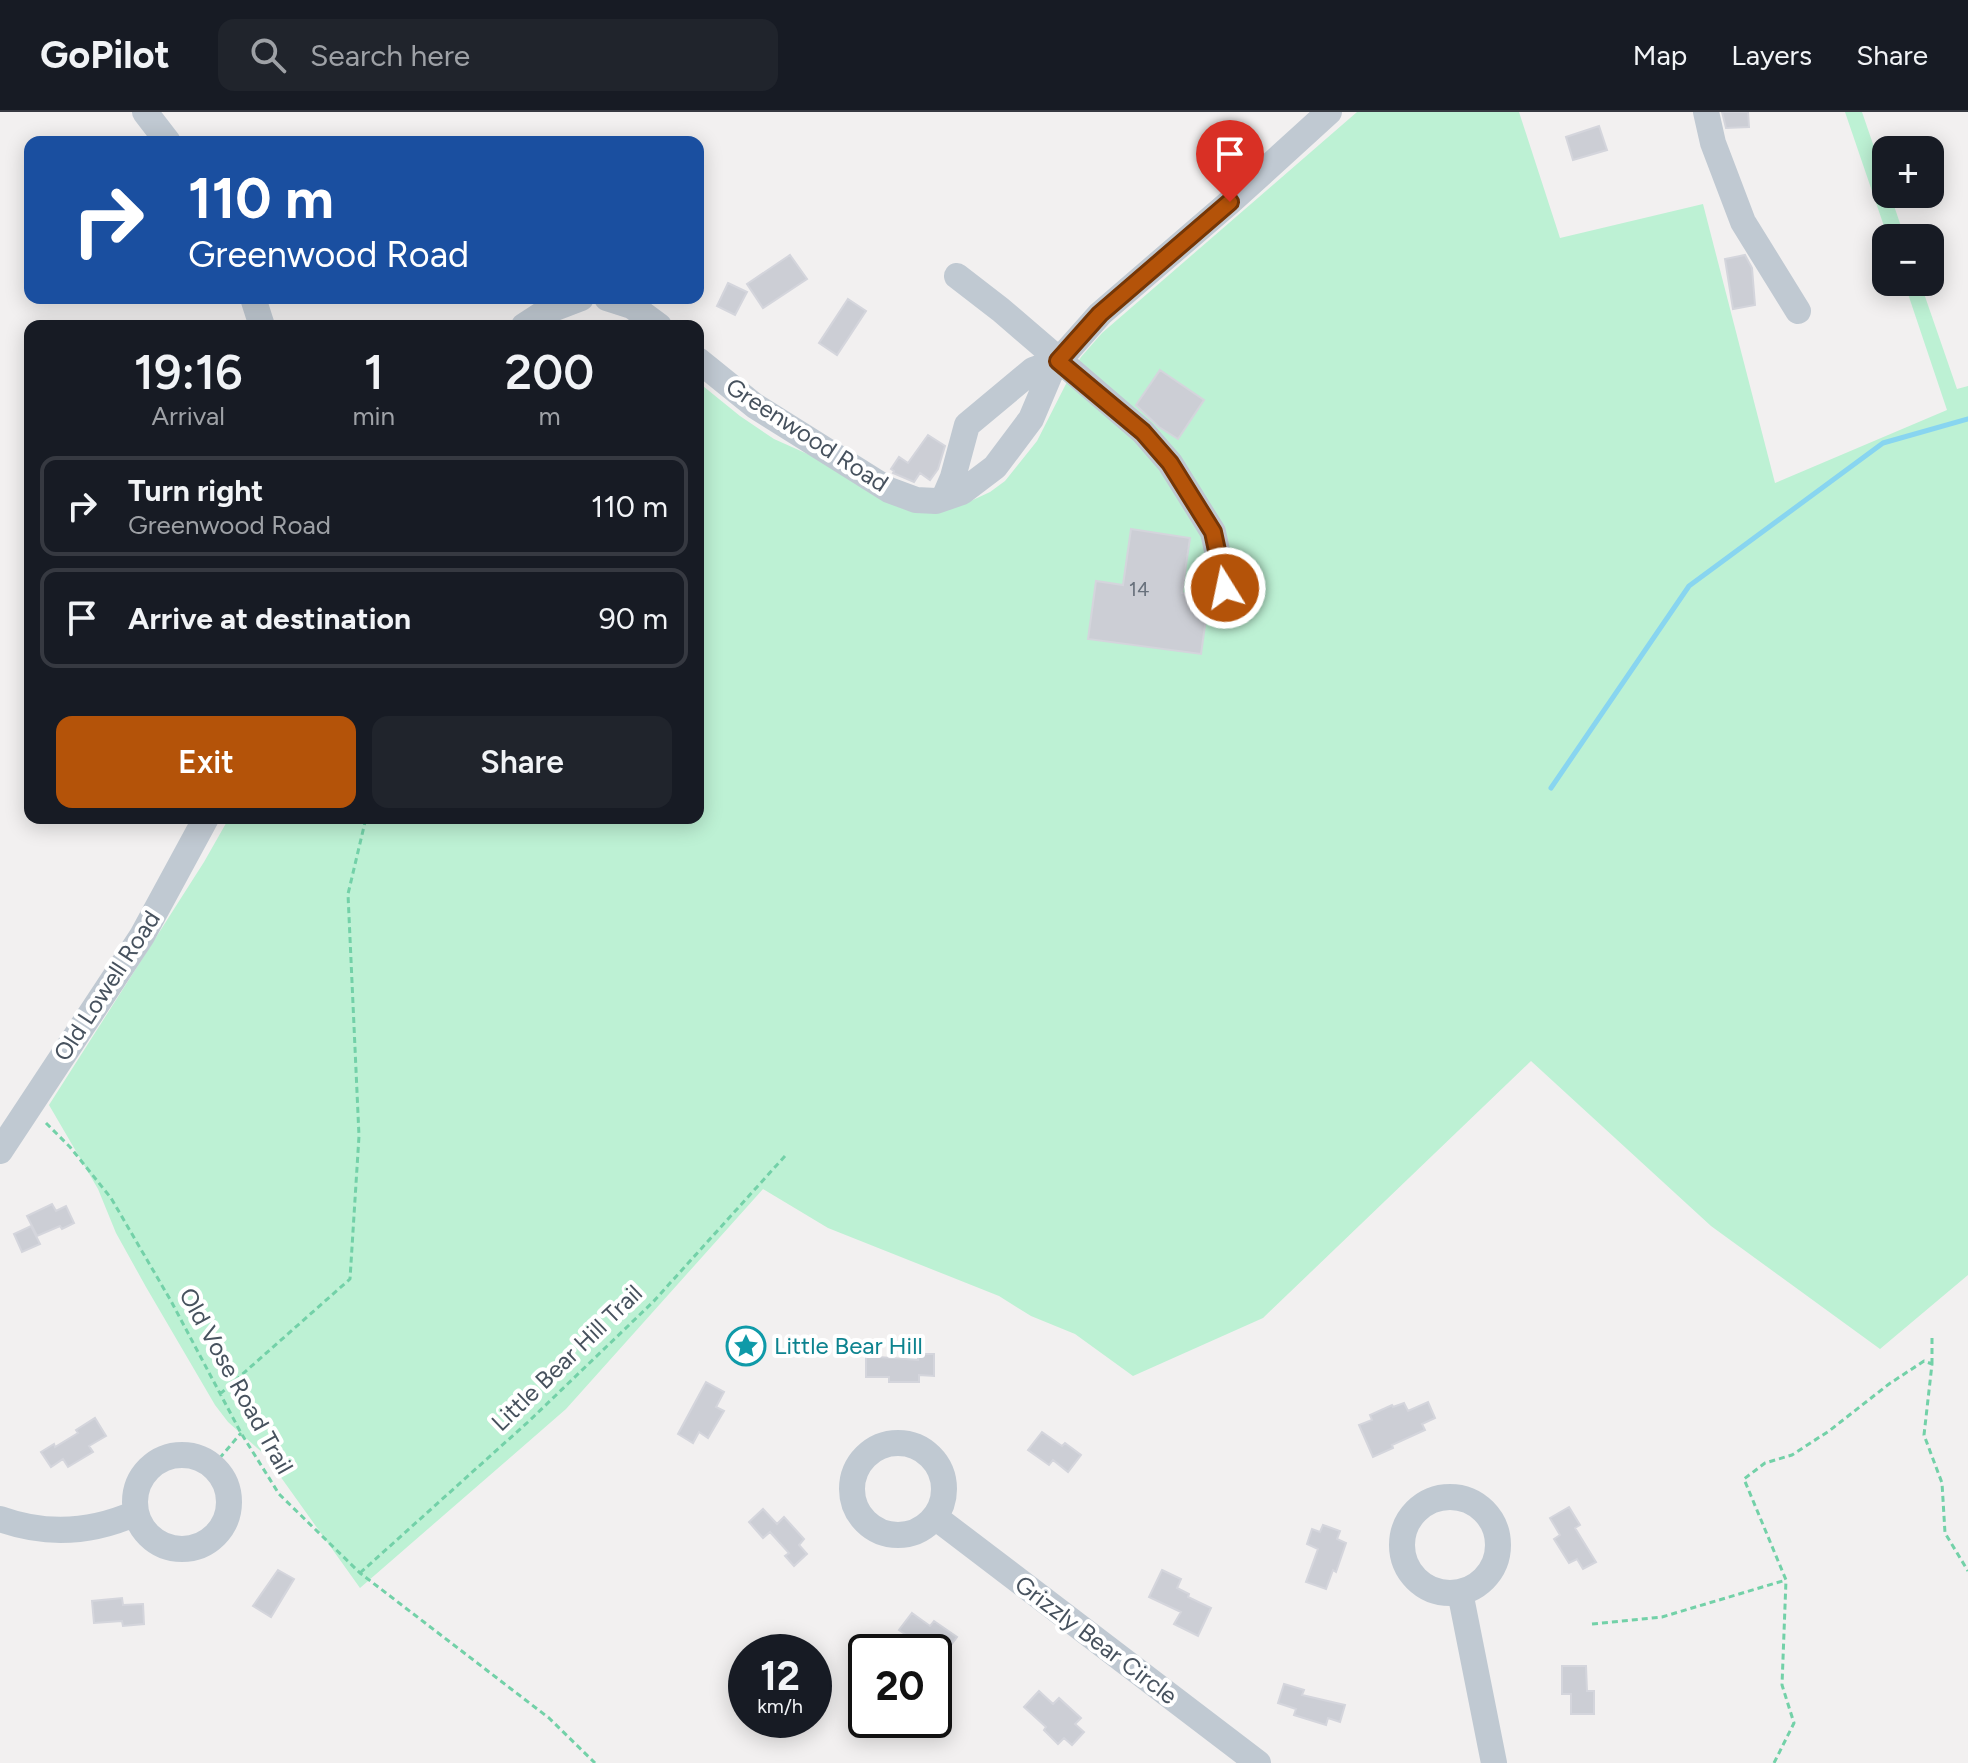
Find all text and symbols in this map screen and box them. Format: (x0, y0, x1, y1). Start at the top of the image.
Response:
search box (218, 19, 778, 91)
text: GoPilot (40, 32, 170, 78)
icon: search (246, 33, 290, 77)
text: Search here (310, 37, 470, 74)
text: Map (1633, 38, 1687, 72)
text: Layers (1731, 38, 1812, 72)
text: Share (1856, 38, 1928, 72)
pin (1196, 120, 1264, 202)
icon: arrive (1208, 132, 1252, 176)
map controls (1872, 136, 1944, 296)
button: + (1872, 136, 1944, 208)
text: 110 m (188, 165, 334, 232)
icon: right (56, 168, 160, 272)
button: − (1872, 224, 1944, 296)
text: Greenwood Road (188, 233, 469, 276)
text: 19:16 (134, 343, 243, 401)
text: 1 (364, 343, 384, 401)
text: 200 (505, 343, 594, 401)
street label: Greenwood Road (721, 371, 894, 498)
text: Arrival (151, 400, 225, 432)
text: min (352, 400, 395, 432)
text: m (538, 400, 561, 432)
text: Turn right (128, 472, 263, 509)
icon: right (60, 484, 104, 528)
text: 110 m (591, 488, 668, 525)
text: Greenwood Road (128, 509, 331, 541)
position arrow (1183, 546, 1267, 630)
house number: 14 (1129, 577, 1149, 601)
icon: arrive (60, 596, 104, 640)
text: Arrive at destination (128, 600, 411, 637)
text: 90 m (599, 600, 668, 637)
button: Exit (56, 716, 356, 808)
button: Share (372, 716, 672, 808)
street label: Old Lowell Road (47, 905, 166, 1066)
street label: Little Bear Hill Trail (485, 1278, 648, 1437)
street label: Old Vose Road Trail (173, 1283, 300, 1479)
place icon: Little Bear Hill (725, 1325, 767, 1367)
place label: Little Bear Hill (774, 1331, 923, 1360)
street label: Grizzly Bear Circle (1009, 1569, 1183, 1710)
speed limit sign: 20 (848, 1634, 952, 1738)
text: 12 (760, 1652, 800, 1700)
text: km/h (757, 1694, 803, 1718)

